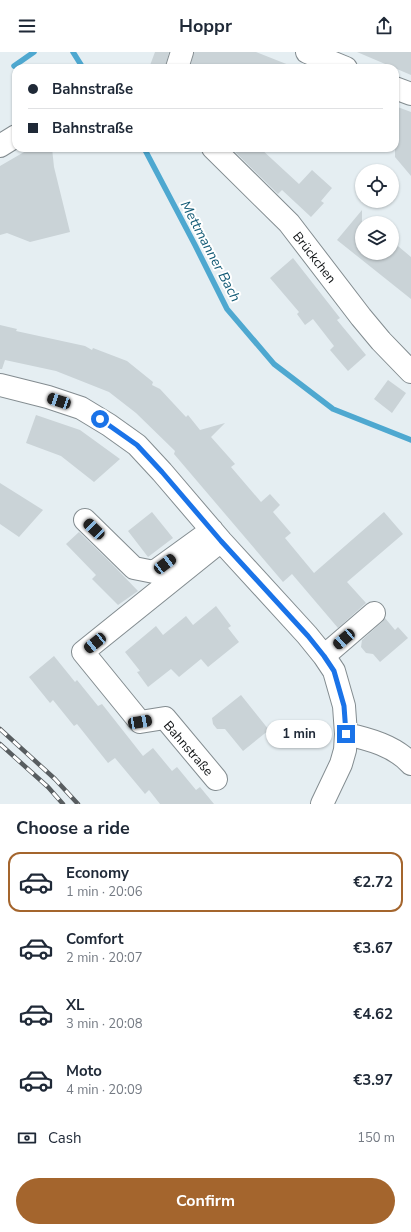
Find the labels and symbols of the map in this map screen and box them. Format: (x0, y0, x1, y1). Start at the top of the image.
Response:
water label: Mettmanner Bach (176, 197, 245, 305)
street label: Brückchen (288, 228, 340, 287)
car (46, 392, 72, 410)
route start (91, 410, 109, 428)
car (81, 516, 107, 542)
car (152, 552, 178, 576)
car (331, 627, 357, 651)
car (82, 631, 108, 655)
car (127, 714, 153, 730)
street label: Bahnstraße (159, 717, 217, 780)
callout: 1 min (266, 720, 332, 748)
route end (337, 725, 355, 743)

